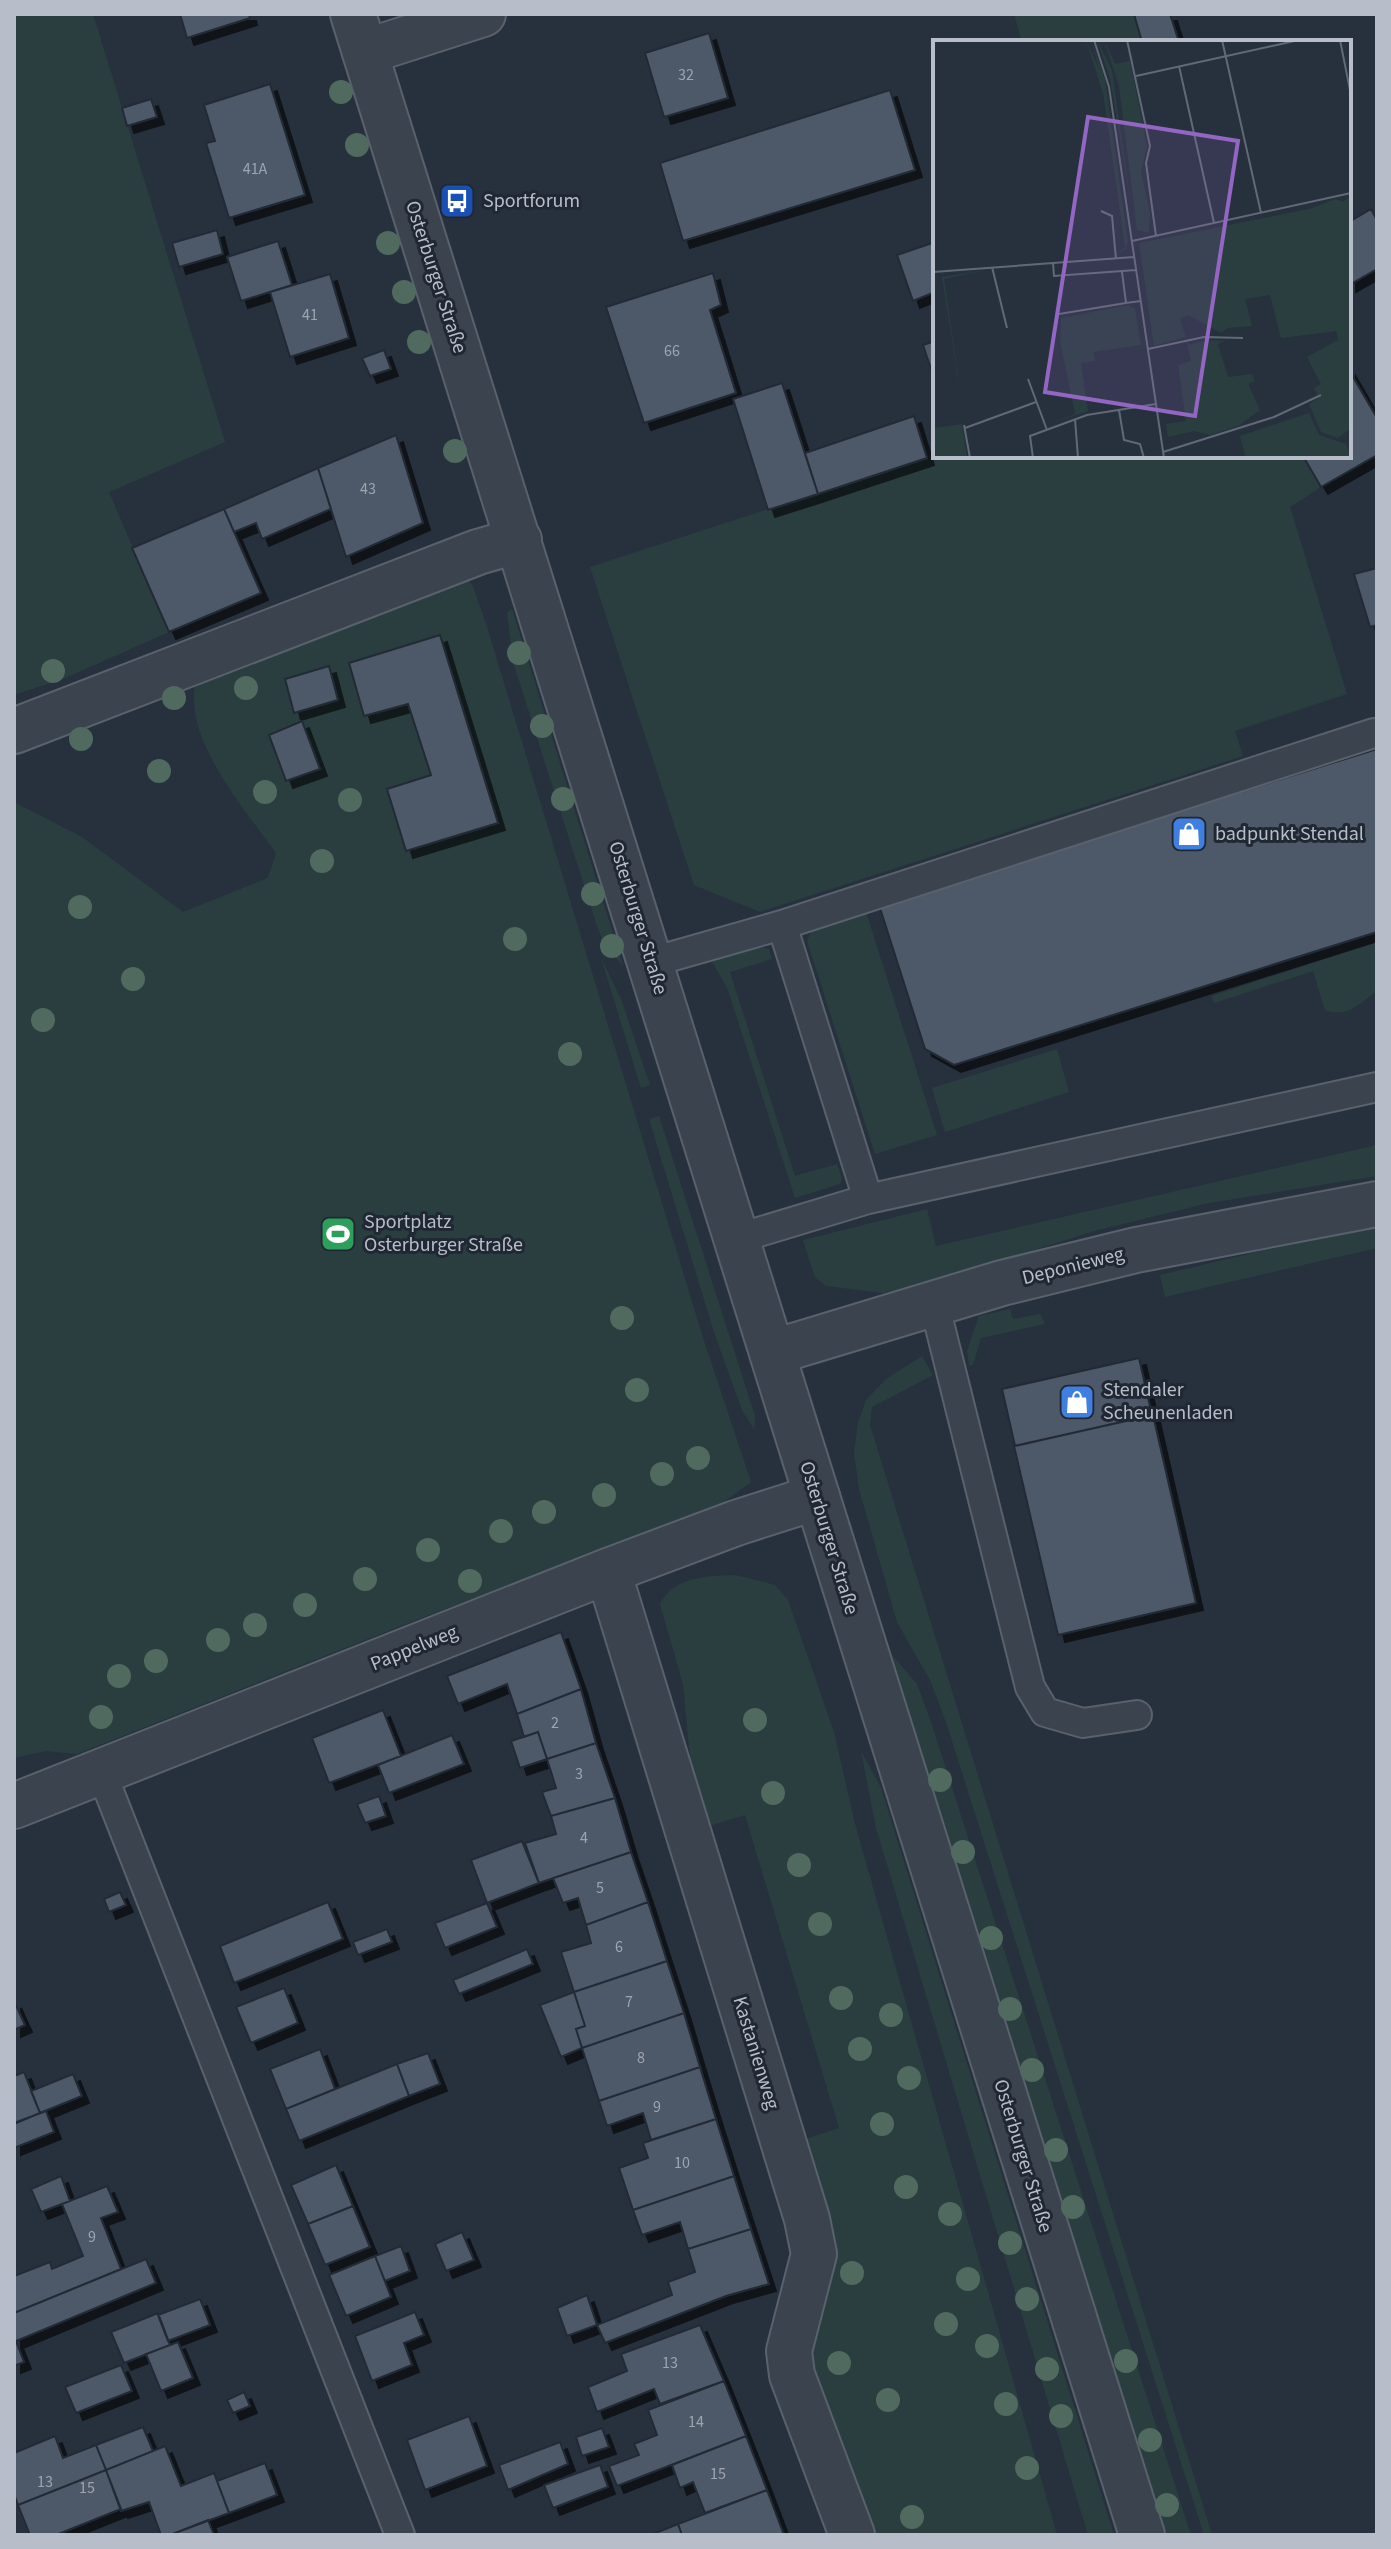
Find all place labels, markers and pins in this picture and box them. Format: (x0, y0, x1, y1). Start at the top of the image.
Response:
bus stop icon: Sportforum (438, 182, 476, 220)
place label: Sportforum (483, 187, 580, 215)
shop icon: badpunkt Stendal (1170, 815, 1208, 853)
place label: badpunkt Stendal (1215, 820, 1364, 848)
place label: Sportplatz Osterburger Straße (364, 1208, 523, 1259)
sports icon: Sportplatz Osterburger Straße (319, 1215, 357, 1253)
place label: Stendaler Scheunenladen (1103, 1376, 1233, 1427)
shop icon: Stendaler Scheunenladen (1058, 1383, 1096, 1421)

